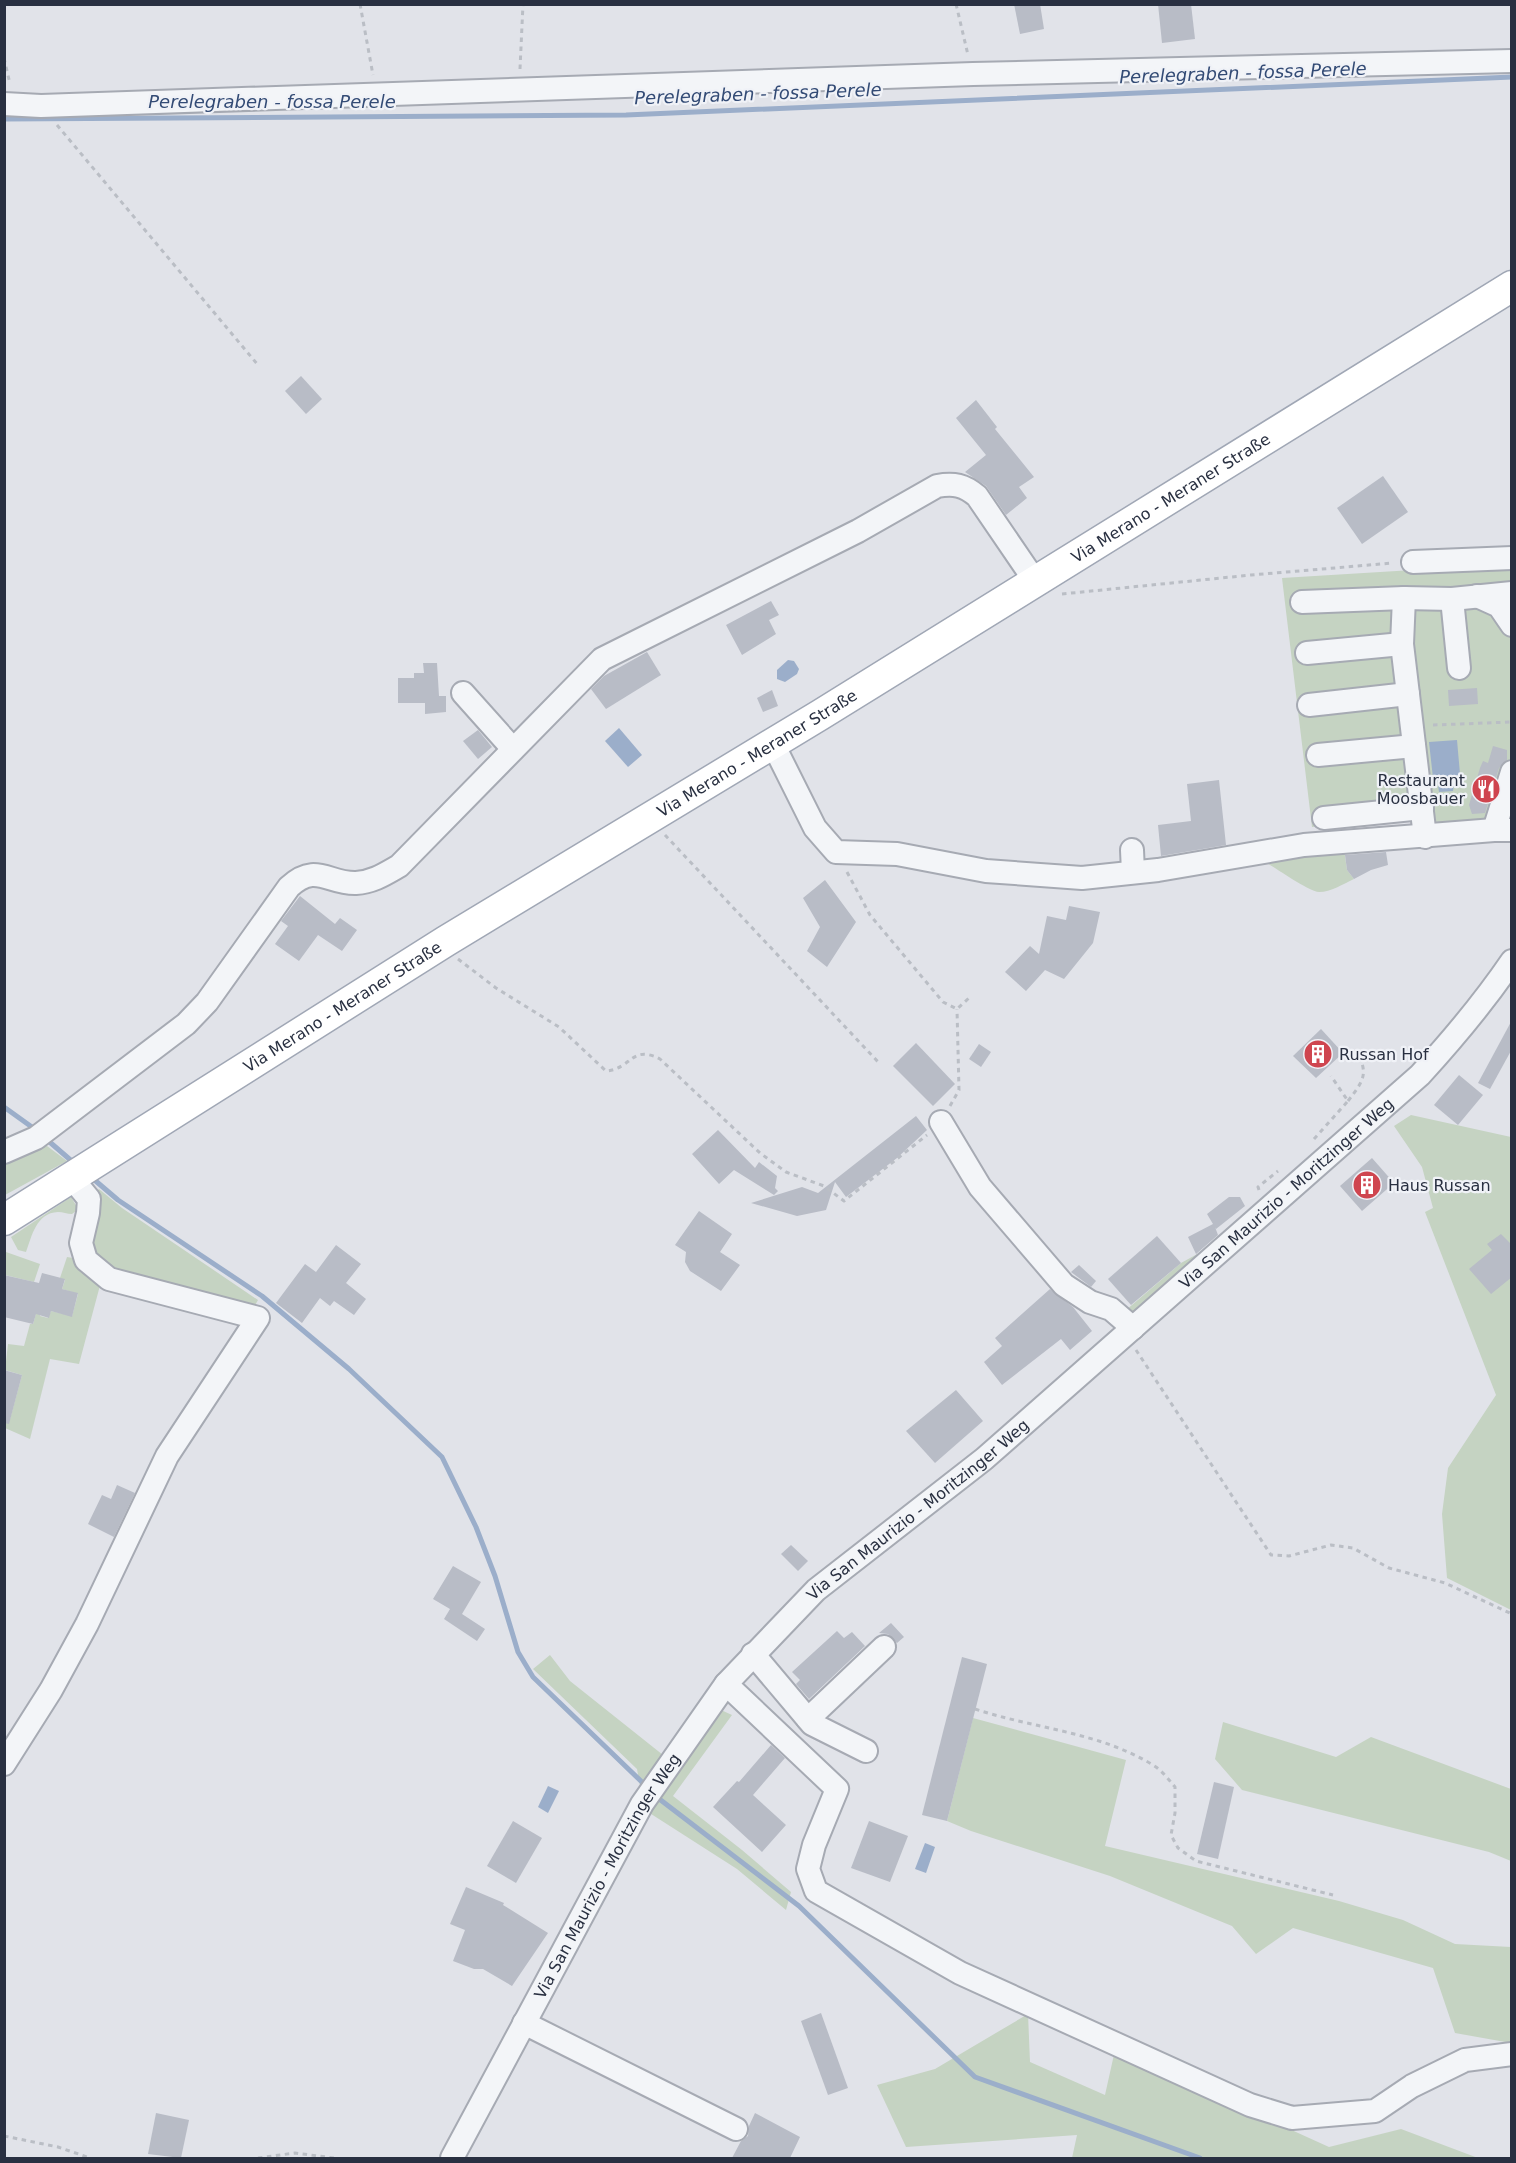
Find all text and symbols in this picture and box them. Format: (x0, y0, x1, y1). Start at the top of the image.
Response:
water label: Perelegraben - fossa Perele (1119, 58, 1367, 87)
water label: Perelegraben - fossa Perele (634, 79, 882, 108)
water label: Perelegraben - fossa Perele (148, 91, 396, 112)
street label: Via Merano - Meraner Straße (1068, 429, 1274, 567)
street label: Via Merano - Meraner Straße (654, 685, 861, 821)
place label: Restaurant Moosbauer (1377, 771, 1465, 808)
restaurant icon: Restaurant Moosbauer (1470, 773, 1502, 805)
street label: Via Merano - Meraner Straße (240, 937, 445, 1076)
building icon: Russan Hof (1302, 1038, 1334, 1070)
place label: Russan Hof (1339, 1045, 1429, 1064)
street label: Via San Maurizio - Moritzinger Weg (1175, 1094, 1397, 1293)
building icon: Haus Russan (1351, 1169, 1383, 1201)
place label: Haus Russan (1388, 1176, 1491, 1195)
street label: Via San Maurizio - Moritzinger Weg (803, 1415, 1033, 1604)
street label: Via San Maurizio - Moritzinger Weg (530, 1750, 684, 2002)

